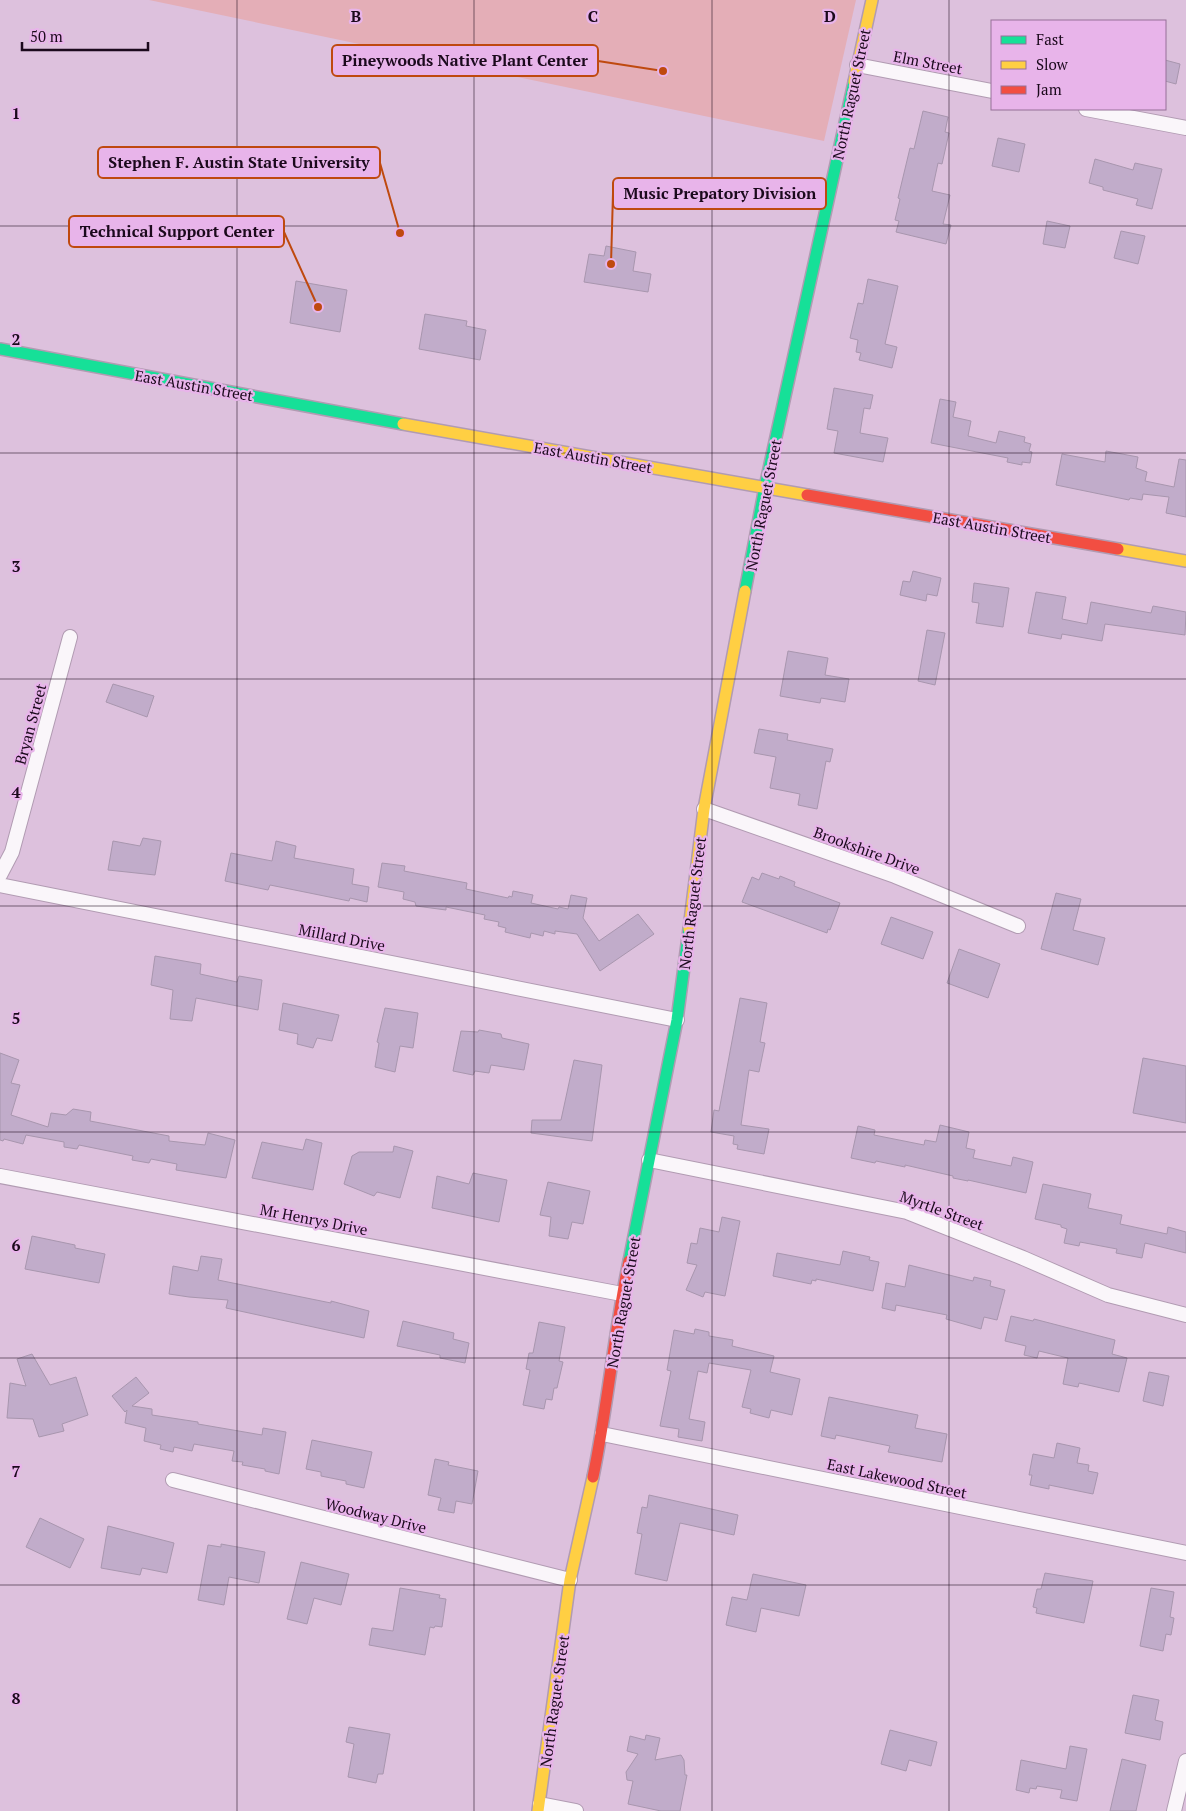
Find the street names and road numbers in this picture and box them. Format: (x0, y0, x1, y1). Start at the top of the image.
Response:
street label: North Raguet Street (827, 26, 875, 161)
street label: Elm Street (892, 46, 965, 79)
street label: East Austin Street (133, 365, 255, 405)
street label: East Austin Street (532, 437, 654, 477)
street label: North Raguet Street (740, 437, 786, 572)
street label: East Austin Street (931, 507, 1053, 547)
street label: Bryan Street (10, 681, 51, 767)
street label: Brookshire Drive (811, 821, 923, 879)
street label: North Raguet Street (674, 835, 710, 970)
street label: Millard Drive (297, 919, 387, 955)
street label: Myrtle Street (897, 1186, 987, 1235)
street label: Mr Henrys Drive (258, 1199, 370, 1239)
street label: North Raguet Street (602, 1234, 645, 1369)
street label: East Lakewood Street (825, 1453, 969, 1503)
street label: Woodway Drive (323, 1493, 429, 1537)
street label: North Raguet Street (535, 1633, 573, 1768)

